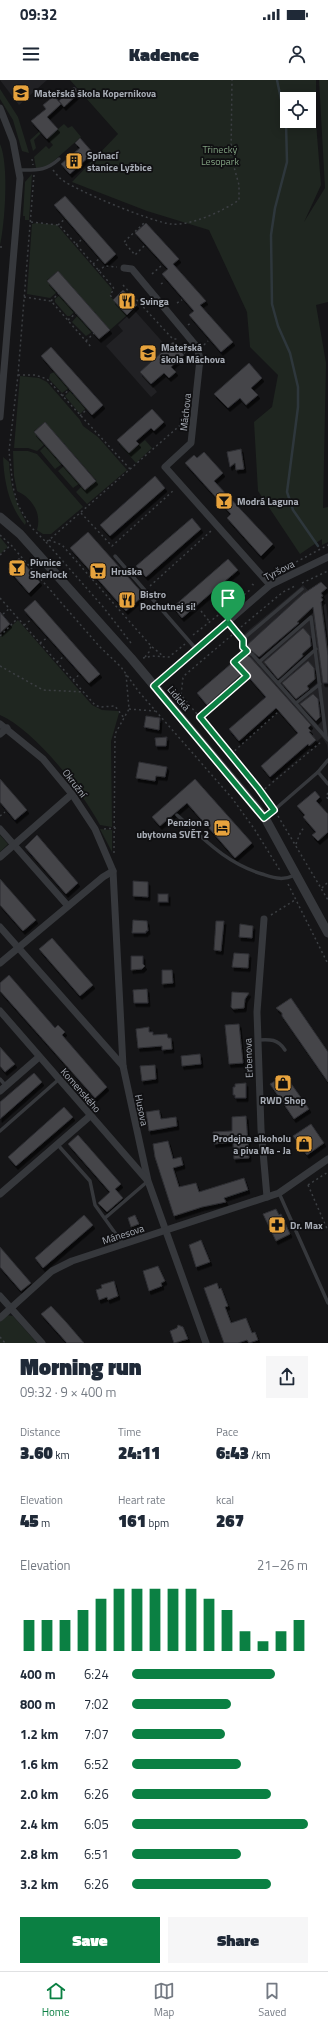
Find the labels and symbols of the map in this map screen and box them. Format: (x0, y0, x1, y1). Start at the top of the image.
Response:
school or university icon: Mateřská škola Kopernikova (11, 83, 31, 103)
place label: Mateřská škola Kopernikova (34, 86, 156, 101)
park label: Třinecký Lesopark (201, 142, 239, 169)
place label: Spínací stanice Lyžbice (87, 148, 152, 175)
building icon: Spínací stanice Lyžbice (64, 151, 84, 171)
restaurant icon: Svinga (117, 291, 137, 311)
place label: Svinga (140, 294, 169, 309)
place label: Mateřská škola Máchova (161, 340, 225, 367)
school or university icon: Mateřská škola Máchova (138, 343, 158, 363)
street label: Máchova (176, 392, 195, 432)
bar icon: Modrá Laguna (214, 491, 234, 511)
place label: Modrá Laguna (237, 494, 299, 509)
place label: Pivnice Sherlock (30, 555, 68, 582)
street label: Tyršova (261, 556, 297, 584)
bar icon: Pivnice Sherlock (7, 558, 27, 578)
supermarket icon: Hruška (88, 561, 108, 581)
place label: Hruška (111, 564, 142, 579)
pin (211, 581, 245, 622)
place label: Bistro Pochutnej si! (140, 587, 196, 614)
restaurant icon: Bistro Pochutnej si! (117, 590, 137, 610)
street label: Lidická (164, 683, 194, 714)
street label: Okružní (59, 766, 91, 801)
place label: Penzion a ubytovna SVĚT 2 (136, 815, 209, 842)
hotel icon: Penzion a ubytovna SVĚT 2 (212, 818, 232, 838)
street label: Erbenova (240, 1038, 257, 1078)
street label: Komenského (57, 1065, 104, 1116)
shop icon: RWD Shop (273, 1073, 293, 1093)
street label: Husova (131, 1093, 152, 1127)
place label: RWD Shop (260, 1093, 306, 1108)
place label: Prodejna alkoholu a piva Ma - Ja (213, 1131, 291, 1158)
shop icon: Prodejna alkoholu a piva Ma - Ja (294, 1134, 314, 1154)
pharmacy icon: Dr. Max (267, 1215, 287, 1235)
place label: Dr. Max (290, 1218, 323, 1233)
street label: Mánesova (100, 1221, 146, 1248)

